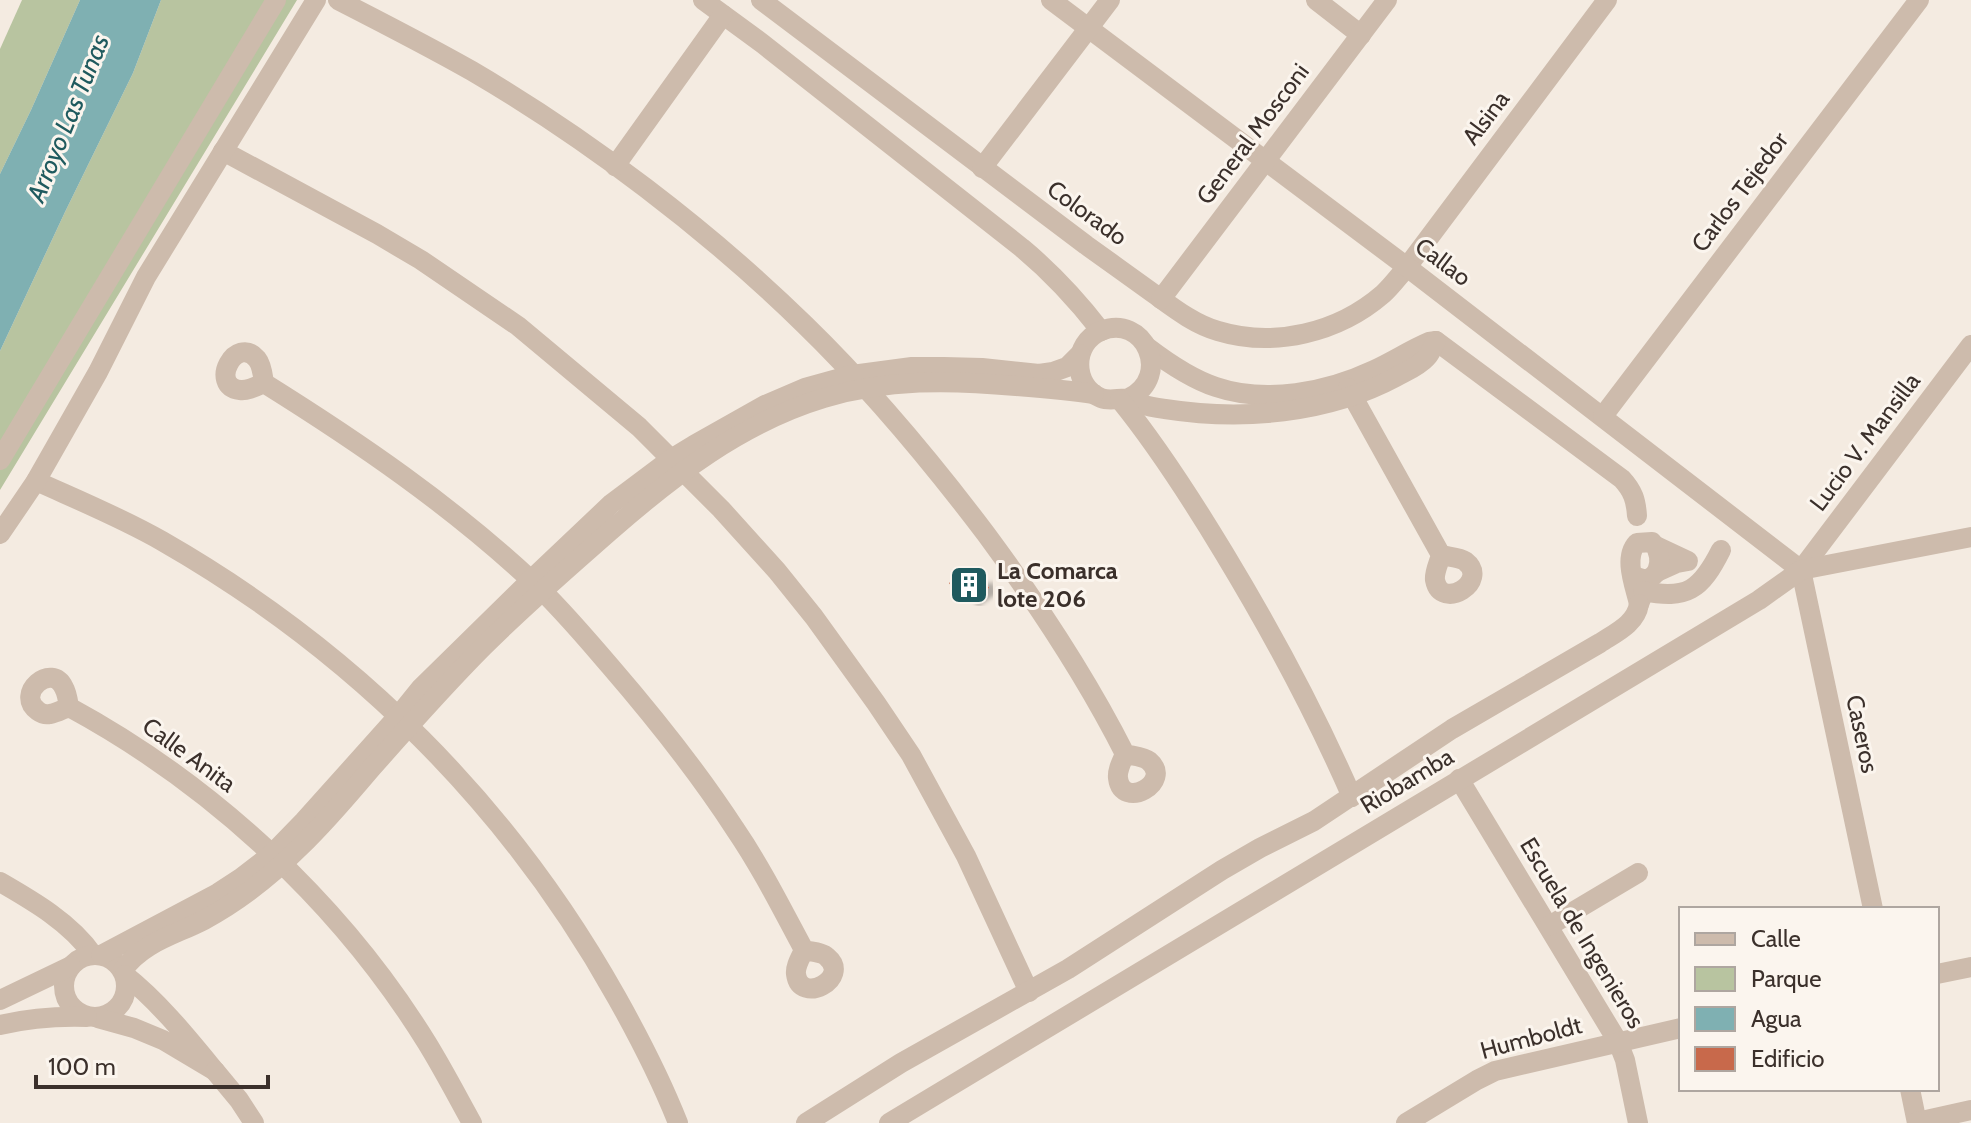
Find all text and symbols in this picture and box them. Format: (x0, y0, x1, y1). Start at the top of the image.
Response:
water label: Arroyo Las Tunas (20, 30, 116, 207)
street label: General Mosconi (1190, 58, 1315, 210)
street label: Alsina (1456, 85, 1516, 150)
street label: Carlos Tejedor (1685, 126, 1794, 257)
street label: Colorado (1042, 174, 1133, 251)
street label: Callao (1410, 231, 1477, 292)
street label: Lucio V. Mansilla (1803, 367, 1926, 516)
place label: La Comarca lote 206 (997, 556, 1118, 613)
building icon: La Comarca lote 206 (948, 564, 990, 606)
street label: Caseros (1840, 692, 1885, 776)
street label: Calle Anita (137, 711, 242, 798)
street label: Riobamba (1355, 741, 1459, 820)
street label: Escuela de Ingenieros (1514, 832, 1651, 1033)
legend (1679, 907, 1939, 1091)
text: Calle (1751, 924, 1801, 953)
text: Parque (1751, 964, 1821, 993)
text: Agua (1751, 1004, 1802, 1033)
street label: Humboldt (1477, 1010, 1585, 1065)
scale bar (36, 1039, 268, 1089)
text: Edificio (1751, 1044, 1825, 1073)
text: 100 m (48, 1052, 116, 1081)

